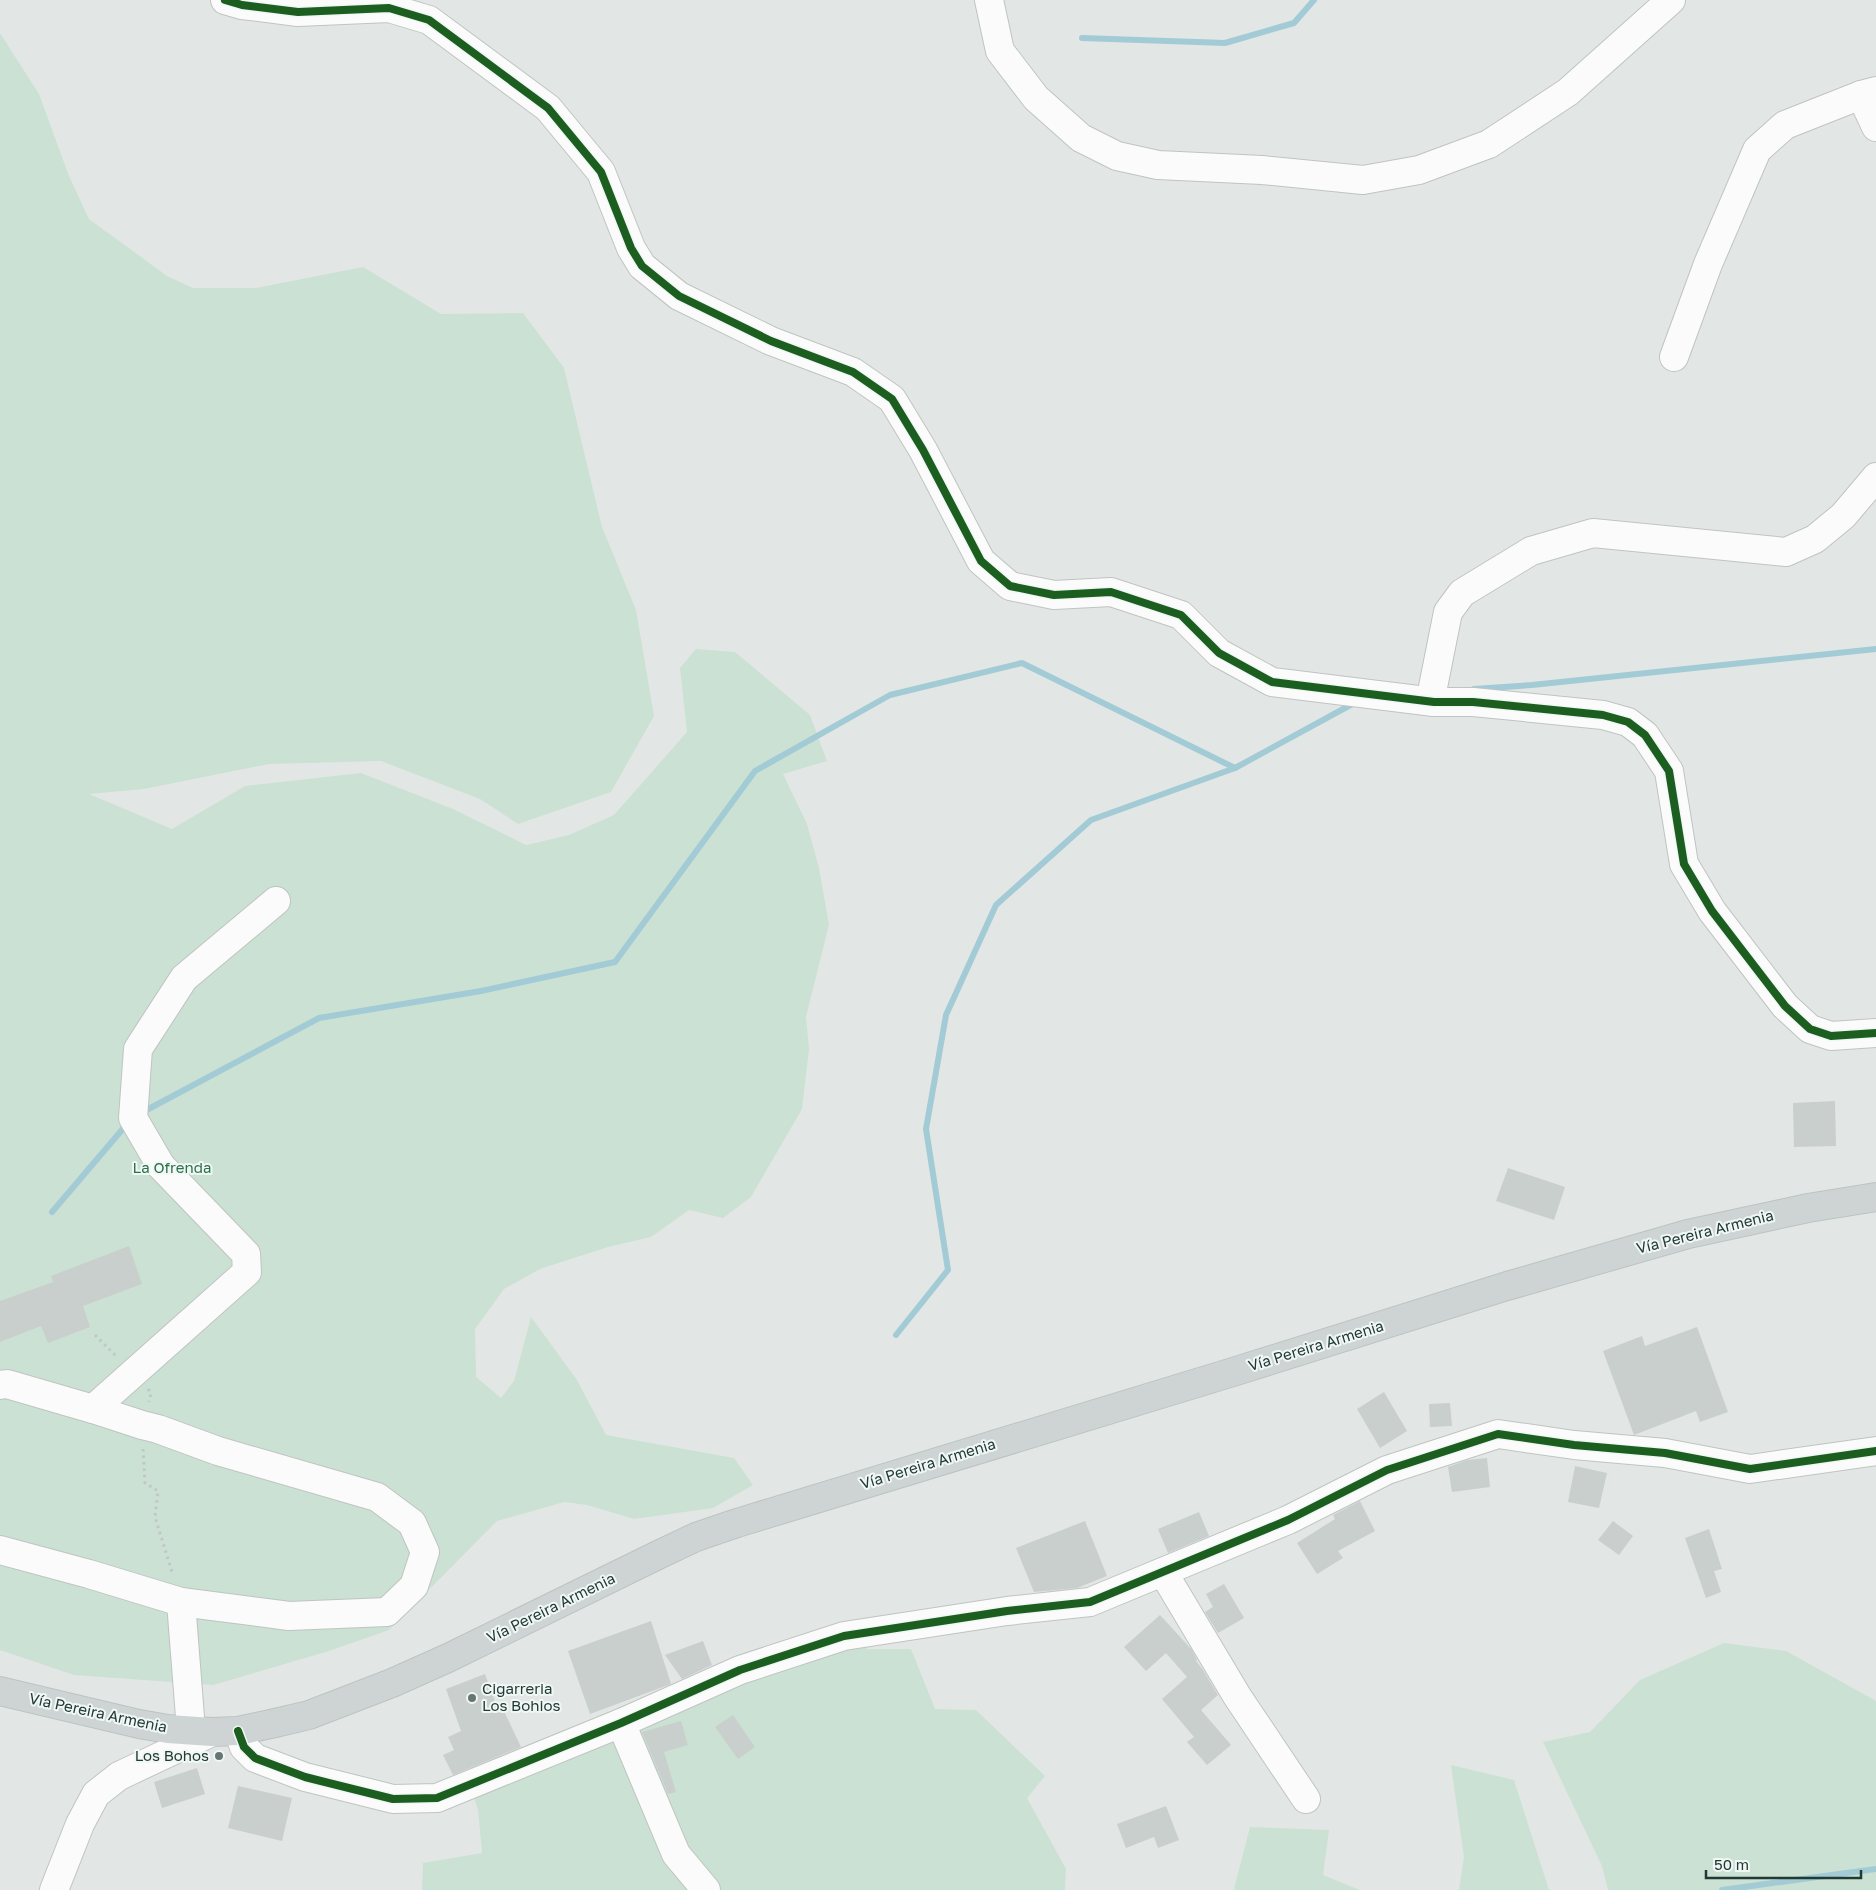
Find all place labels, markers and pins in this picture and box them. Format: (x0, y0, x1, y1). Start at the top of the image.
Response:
place label: Cigarreria Los Bohios (482, 1679, 560, 1714)
marker: Cigarreria Los Bohios (466, 1692, 478, 1704)
place label: Los Bohos (135, 1746, 209, 1764)
marker: Los Bohos (213, 1750, 225, 1762)

